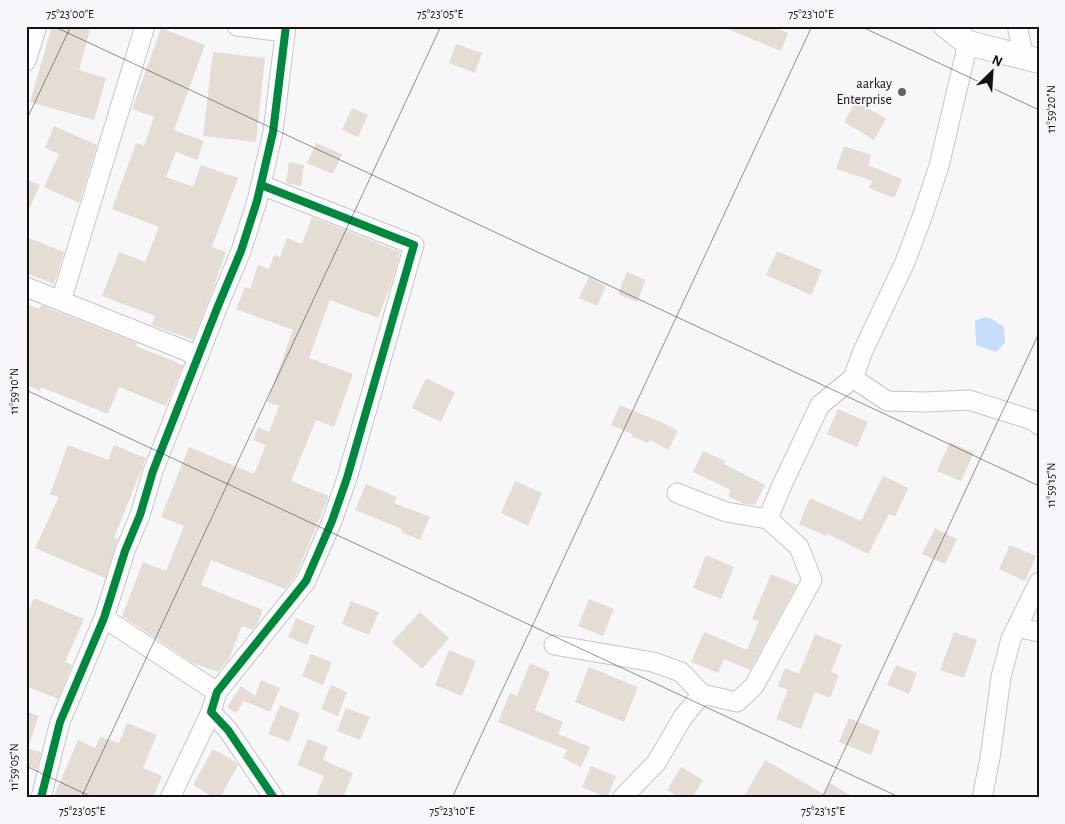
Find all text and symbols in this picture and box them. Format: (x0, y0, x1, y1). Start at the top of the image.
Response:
text: 75°23'00"E (46, 8, 94, 20)
text: 75°23'05"E (417, 8, 463, 20)
text: 75°23'10"E (788, 8, 834, 20)
north arrow (968, 48, 1018, 98)
text: N (990, 53, 1004, 70)
place label: aarkay Enterprise (836, 77, 892, 107)
text: 11°59'20"N (1045, 85, 1057, 133)
marker: aarkay Enterprise (896, 86, 908, 98)
text: 11°59'10"N (8, 368, 20, 414)
text: 11°59'15"N (1045, 462, 1057, 508)
text: 11°59'05"N (8, 743, 20, 791)
text: 75°23'05"E (59, 805, 105, 817)
text: 75°23'10"E (429, 805, 475, 817)
text: 75°23'15"E (801, 805, 845, 817)

